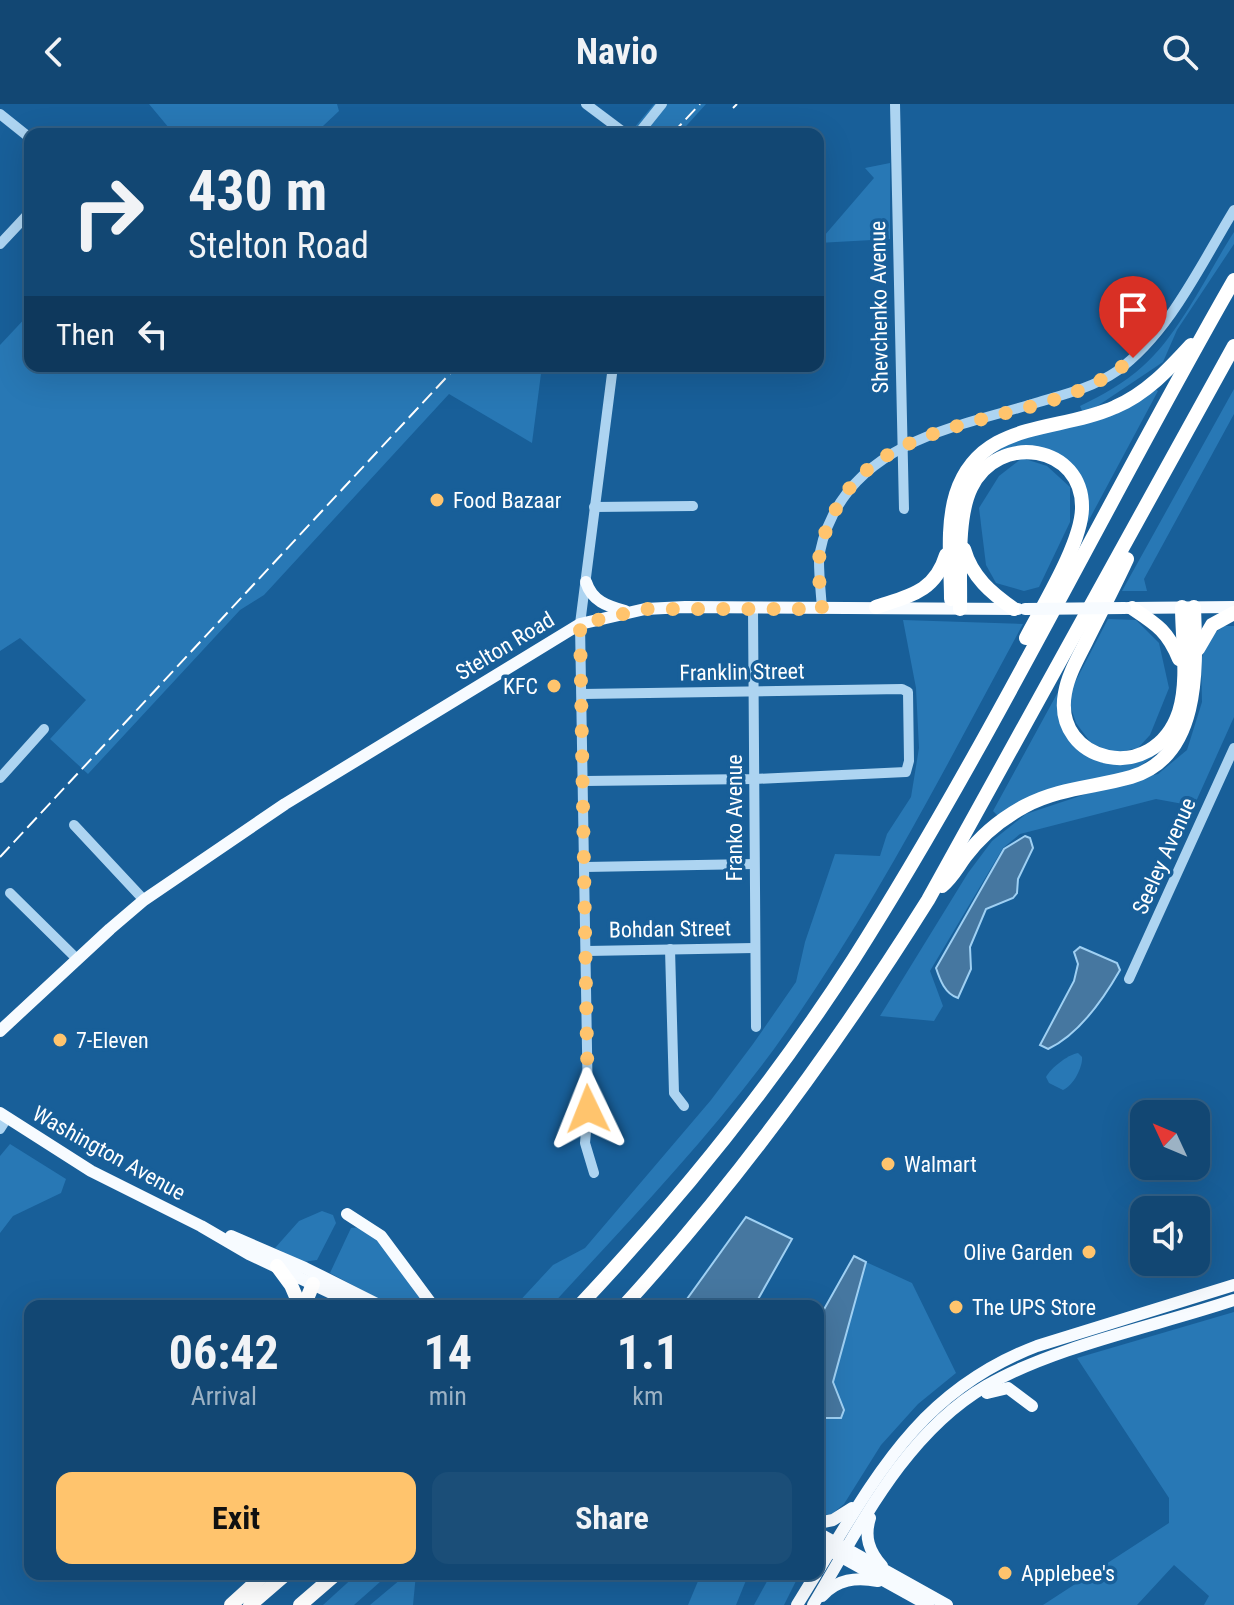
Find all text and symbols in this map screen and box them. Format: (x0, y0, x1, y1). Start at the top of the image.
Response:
icon: back (32, 30, 76, 74)
icon: search (1158, 30, 1202, 74)
text: Navio (576, 31, 658, 73)
text: 430 m (188, 158, 327, 224)
icon: right (56, 160, 160, 264)
street label: Shevchenko Avenue (865, 221, 893, 393)
text: Stelton Road (188, 225, 369, 267)
pin (1099, 276, 1167, 358)
icon: arrive (1111, 288, 1155, 332)
icon: left (131, 312, 175, 356)
text: Then (56, 317, 115, 352)
place label: Food Bazaar (453, 488, 562, 513)
marker: Food Bazaar (428, 491, 446, 509)
street label: Stelton Road (451, 607, 559, 685)
street label: Franklin Street (679, 658, 805, 686)
place label: KFC (503, 674, 538, 699)
marker: KFC (545, 677, 563, 695)
street label: Franko Avenue (722, 754, 747, 882)
street label: Seeley Avenue (1127, 794, 1201, 918)
street label: Bohdan Street (609, 915, 731, 943)
place label: 7-Eleven (76, 1028, 149, 1053)
marker: 7-Eleven (51, 1031, 69, 1049)
position arrow (546, 1067, 630, 1151)
north arrow (1130, 1100, 1210, 1180)
map controls (1130, 1100, 1210, 1276)
street label: Washington Avenue (28, 1101, 190, 1205)
place label: Walmart (904, 1152, 977, 1177)
marker: Walmart (879, 1155, 897, 1173)
button: sound (1130, 1196, 1210, 1276)
place label: Olive Garden (963, 1240, 1073, 1265)
marker: Olive Garden (1080, 1243, 1098, 1261)
place label: The UPS Store (972, 1295, 1096, 1320)
marker: The UPS Store (947, 1298, 965, 1316)
text: 06:42 (169, 1324, 279, 1381)
text: 14 (424, 1324, 472, 1381)
text: 1.1 (617, 1324, 679, 1381)
text: Arrival (191, 1381, 257, 1411)
text: min (429, 1381, 467, 1411)
text: km (632, 1381, 664, 1411)
button: Exit (56, 1472, 416, 1564)
button: Share (432, 1472, 792, 1564)
place label: Applebee's (1021, 1561, 1115, 1586)
marker: Applebee's (996, 1564, 1014, 1582)

